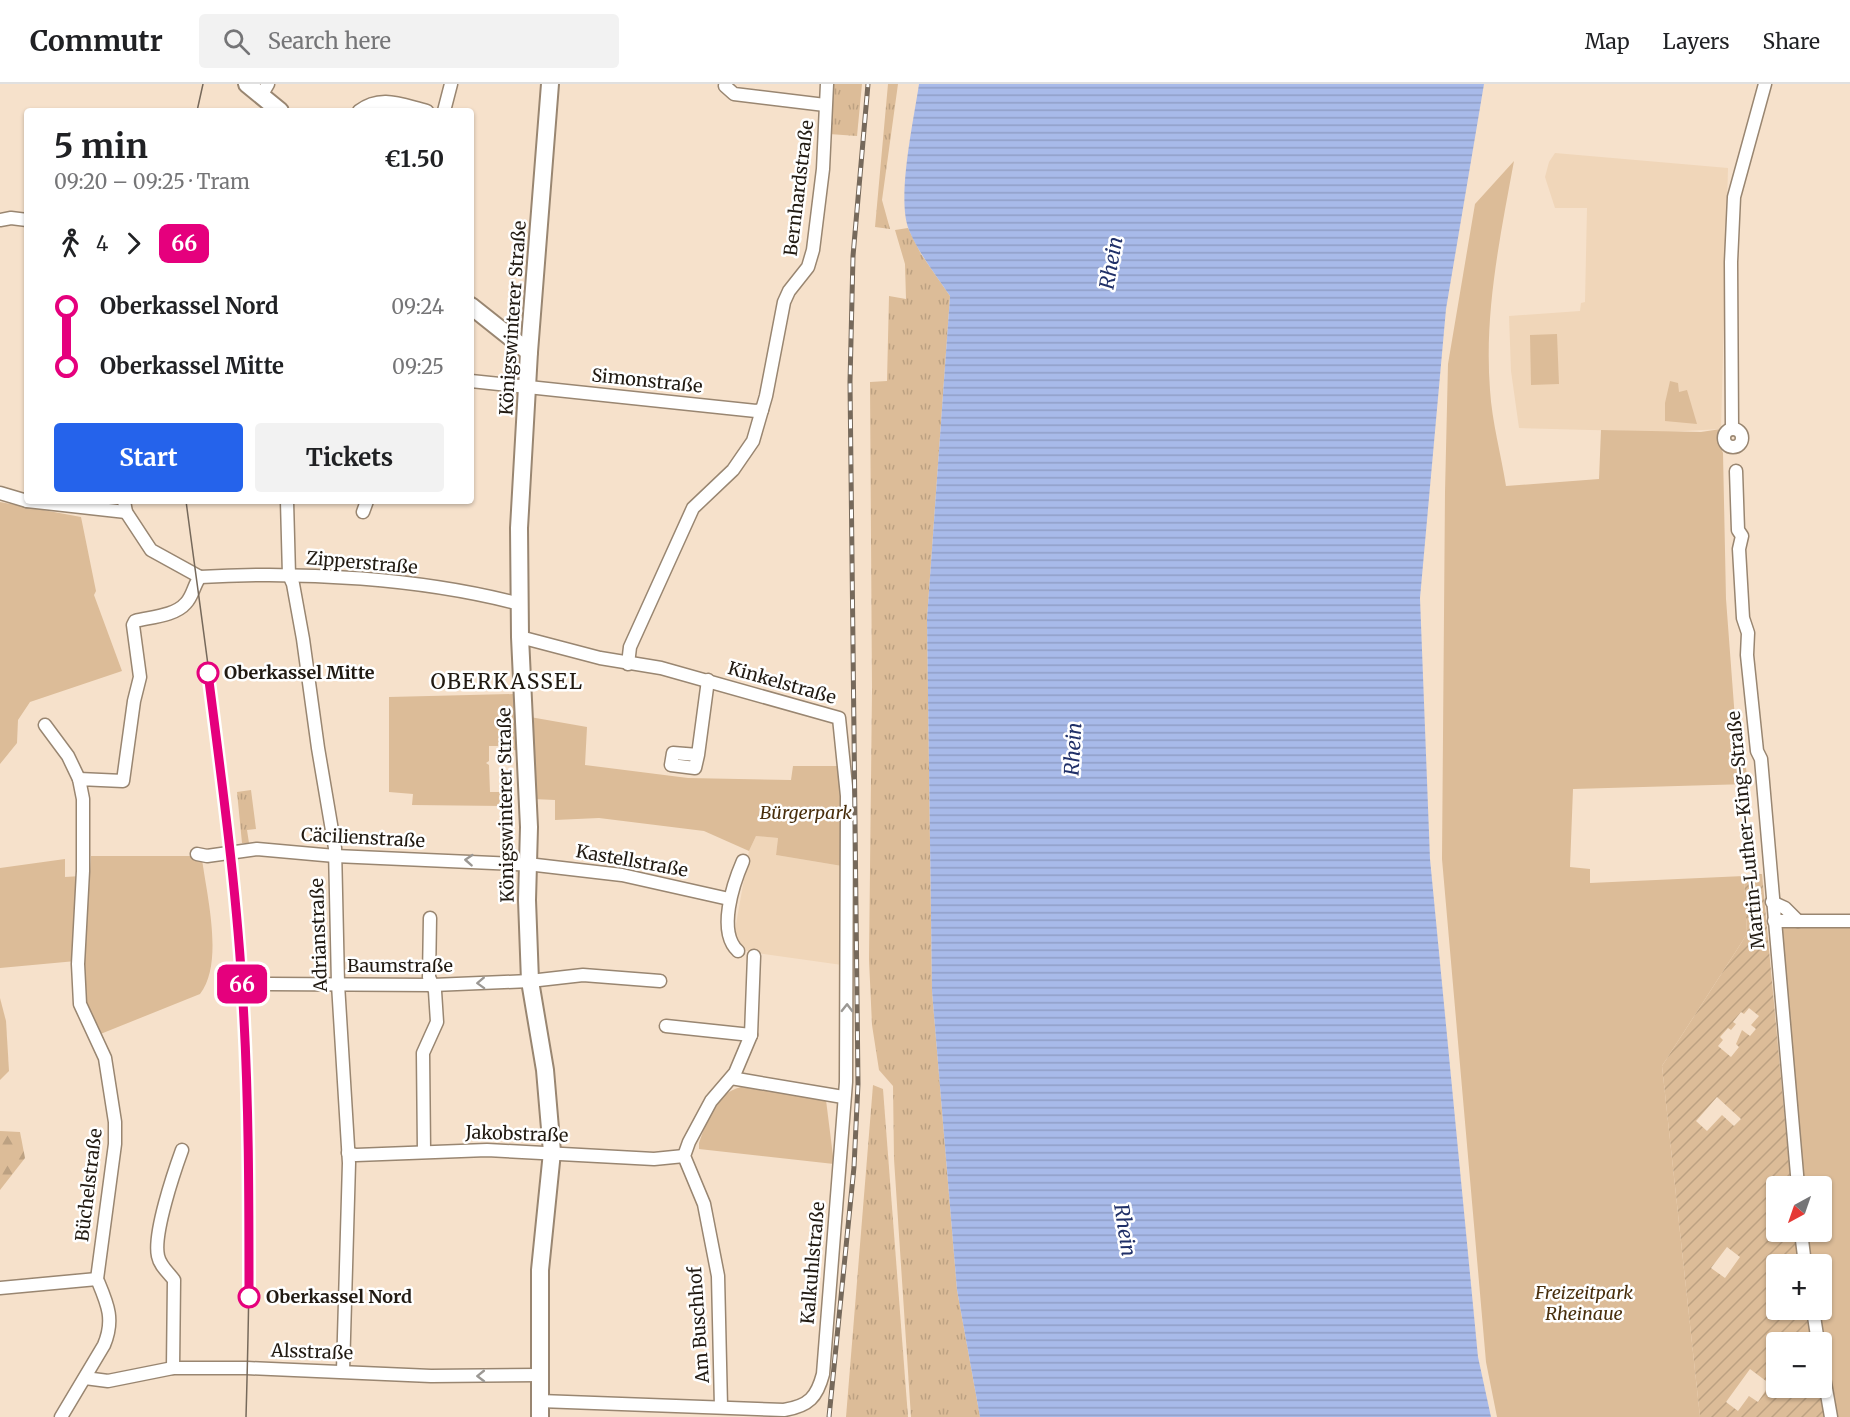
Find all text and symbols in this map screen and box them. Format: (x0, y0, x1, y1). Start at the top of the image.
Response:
search box (199, 14, 619, 68)
text: Commutr (30, 23, 163, 59)
icon: search (220, 25, 253, 58)
text: Search here (268, 27, 391, 55)
text: Map (1585, 28, 1630, 55)
text: Layers (1663, 28, 1730, 55)
text: Share (1763, 28, 1820, 55)
street label: Bernhardstraße (779, 119, 818, 257)
text: 5 min (54, 126, 148, 167)
text: €1.50 (384, 145, 444, 173)
text: 09:20 – 09:25 · Tram (54, 169, 250, 194)
street label: Königswinterer Straße (494, 220, 531, 416)
icon: walk (54, 227, 87, 260)
icon: forward (117, 227, 150, 260)
text: 66 (171, 230, 197, 257)
text: 4 (96, 231, 108, 256)
water label: Rhein (1094, 235, 1127, 291)
text: Oberkassel Nord (100, 292, 279, 320)
text: 09:24 (391, 294, 444, 319)
text: Oberkassel Mitte (100, 352, 284, 380)
text: 09:25 (392, 354, 444, 379)
street label: Simonstraße (590, 363, 704, 398)
button: Start (54, 423, 243, 492)
button: Tickets (255, 423, 444, 492)
street label: Zipperstraße (305, 546, 419, 579)
street label: Kinkelstraße (725, 656, 839, 709)
place label: Oberkassel Mitte (224, 661, 375, 684)
marker: Oberkassel Mitte (197, 662, 219, 684)
district label: OBERKASSEL (430, 668, 584, 695)
street label: Königswinterer Straße (492, 707, 519, 903)
street label: Martin-Luther-King-Straße (1722, 710, 1769, 950)
water label: Rhein (1059, 722, 1086, 776)
park label: Bürgerpark (760, 801, 852, 824)
street label: Cäcilienstraße (300, 823, 426, 852)
street label: Kastellstraße (574, 839, 690, 882)
one-way arrow (464, 854, 473, 867)
street label: Adrianstraße (305, 878, 332, 993)
street label: Baumstraße (347, 954, 453, 977)
line badge: 66 (215, 964, 269, 1004)
text: 66 (229, 971, 255, 998)
one-way arrow (477, 977, 486, 990)
one-way arrow (841, 1003, 853, 1012)
street label: Jakobstraße (464, 1120, 569, 1147)
street label: Büchelstraße (70, 1127, 107, 1243)
north arrow (1766, 1176, 1832, 1242)
map controls (1766, 1176, 1832, 1398)
street label: Kalkuhlstraße (796, 1201, 829, 1325)
water label: Rhein (1109, 1202, 1142, 1258)
button: + (1766, 1254, 1832, 1320)
street label: Am Buschhof (683, 1265, 714, 1385)
park label: Freizeitpark Rheinaue (1534, 1281, 1633, 1325)
place label: Oberkassel Nord (266, 1285, 412, 1308)
marker: Oberkassel Nord (238, 1286, 260, 1308)
button: − (1766, 1332, 1832, 1398)
street label: Alsstraße (270, 1339, 354, 1364)
one-way arrow (476, 1370, 485, 1382)

